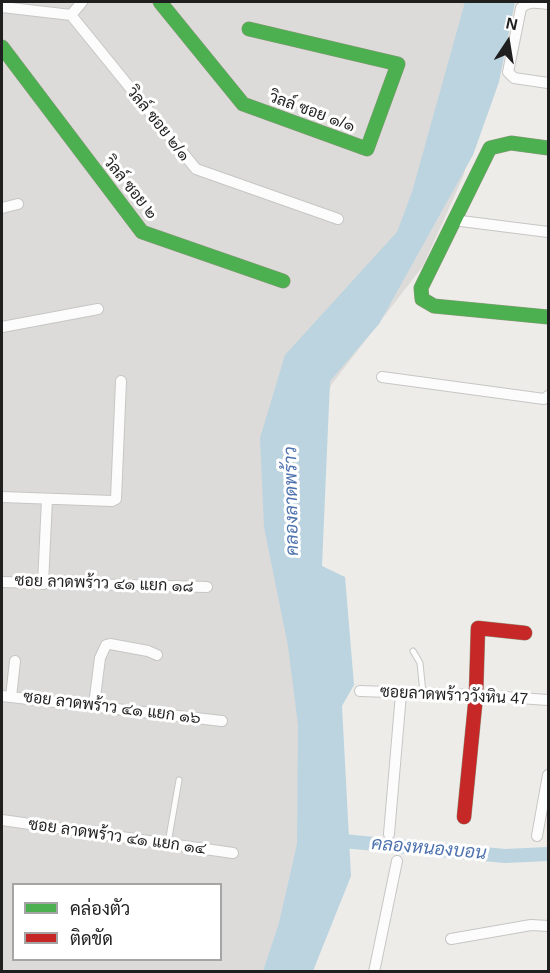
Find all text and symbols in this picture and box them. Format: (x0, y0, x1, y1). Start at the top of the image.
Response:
north arrow (478, 12, 538, 72)
text: N (504, 14, 519, 33)
street label: วิลล์ ซอย ๒/๑ (122, 83, 194, 165)
street label: วิลล์ ซอย ๑/๑ (266, 88, 358, 136)
street label: วิลล์ ซอย ๒ (99, 153, 161, 223)
water label: คลองลาดพร้าว (280, 446, 304, 556)
street label: ซอย ลาดพร้าว ๔๑ แยก ๑๘ (14, 571, 194, 597)
street label: ซอยลาดพร้าววังหิน 47 (380, 683, 528, 709)
street label: ซอย ลาดพร้าว ๔๑ แยก ๑๖ (22, 688, 202, 728)
street label: ซอย ลาดพร้าว ๔๑ แยก ๑๔ (27, 815, 207, 859)
water label: คลองหนองบอน (371, 833, 487, 865)
legend (12, 883, 222, 961)
text: คล่องตัว (70, 899, 130, 919)
text: ติดขัด (70, 929, 113, 949)

